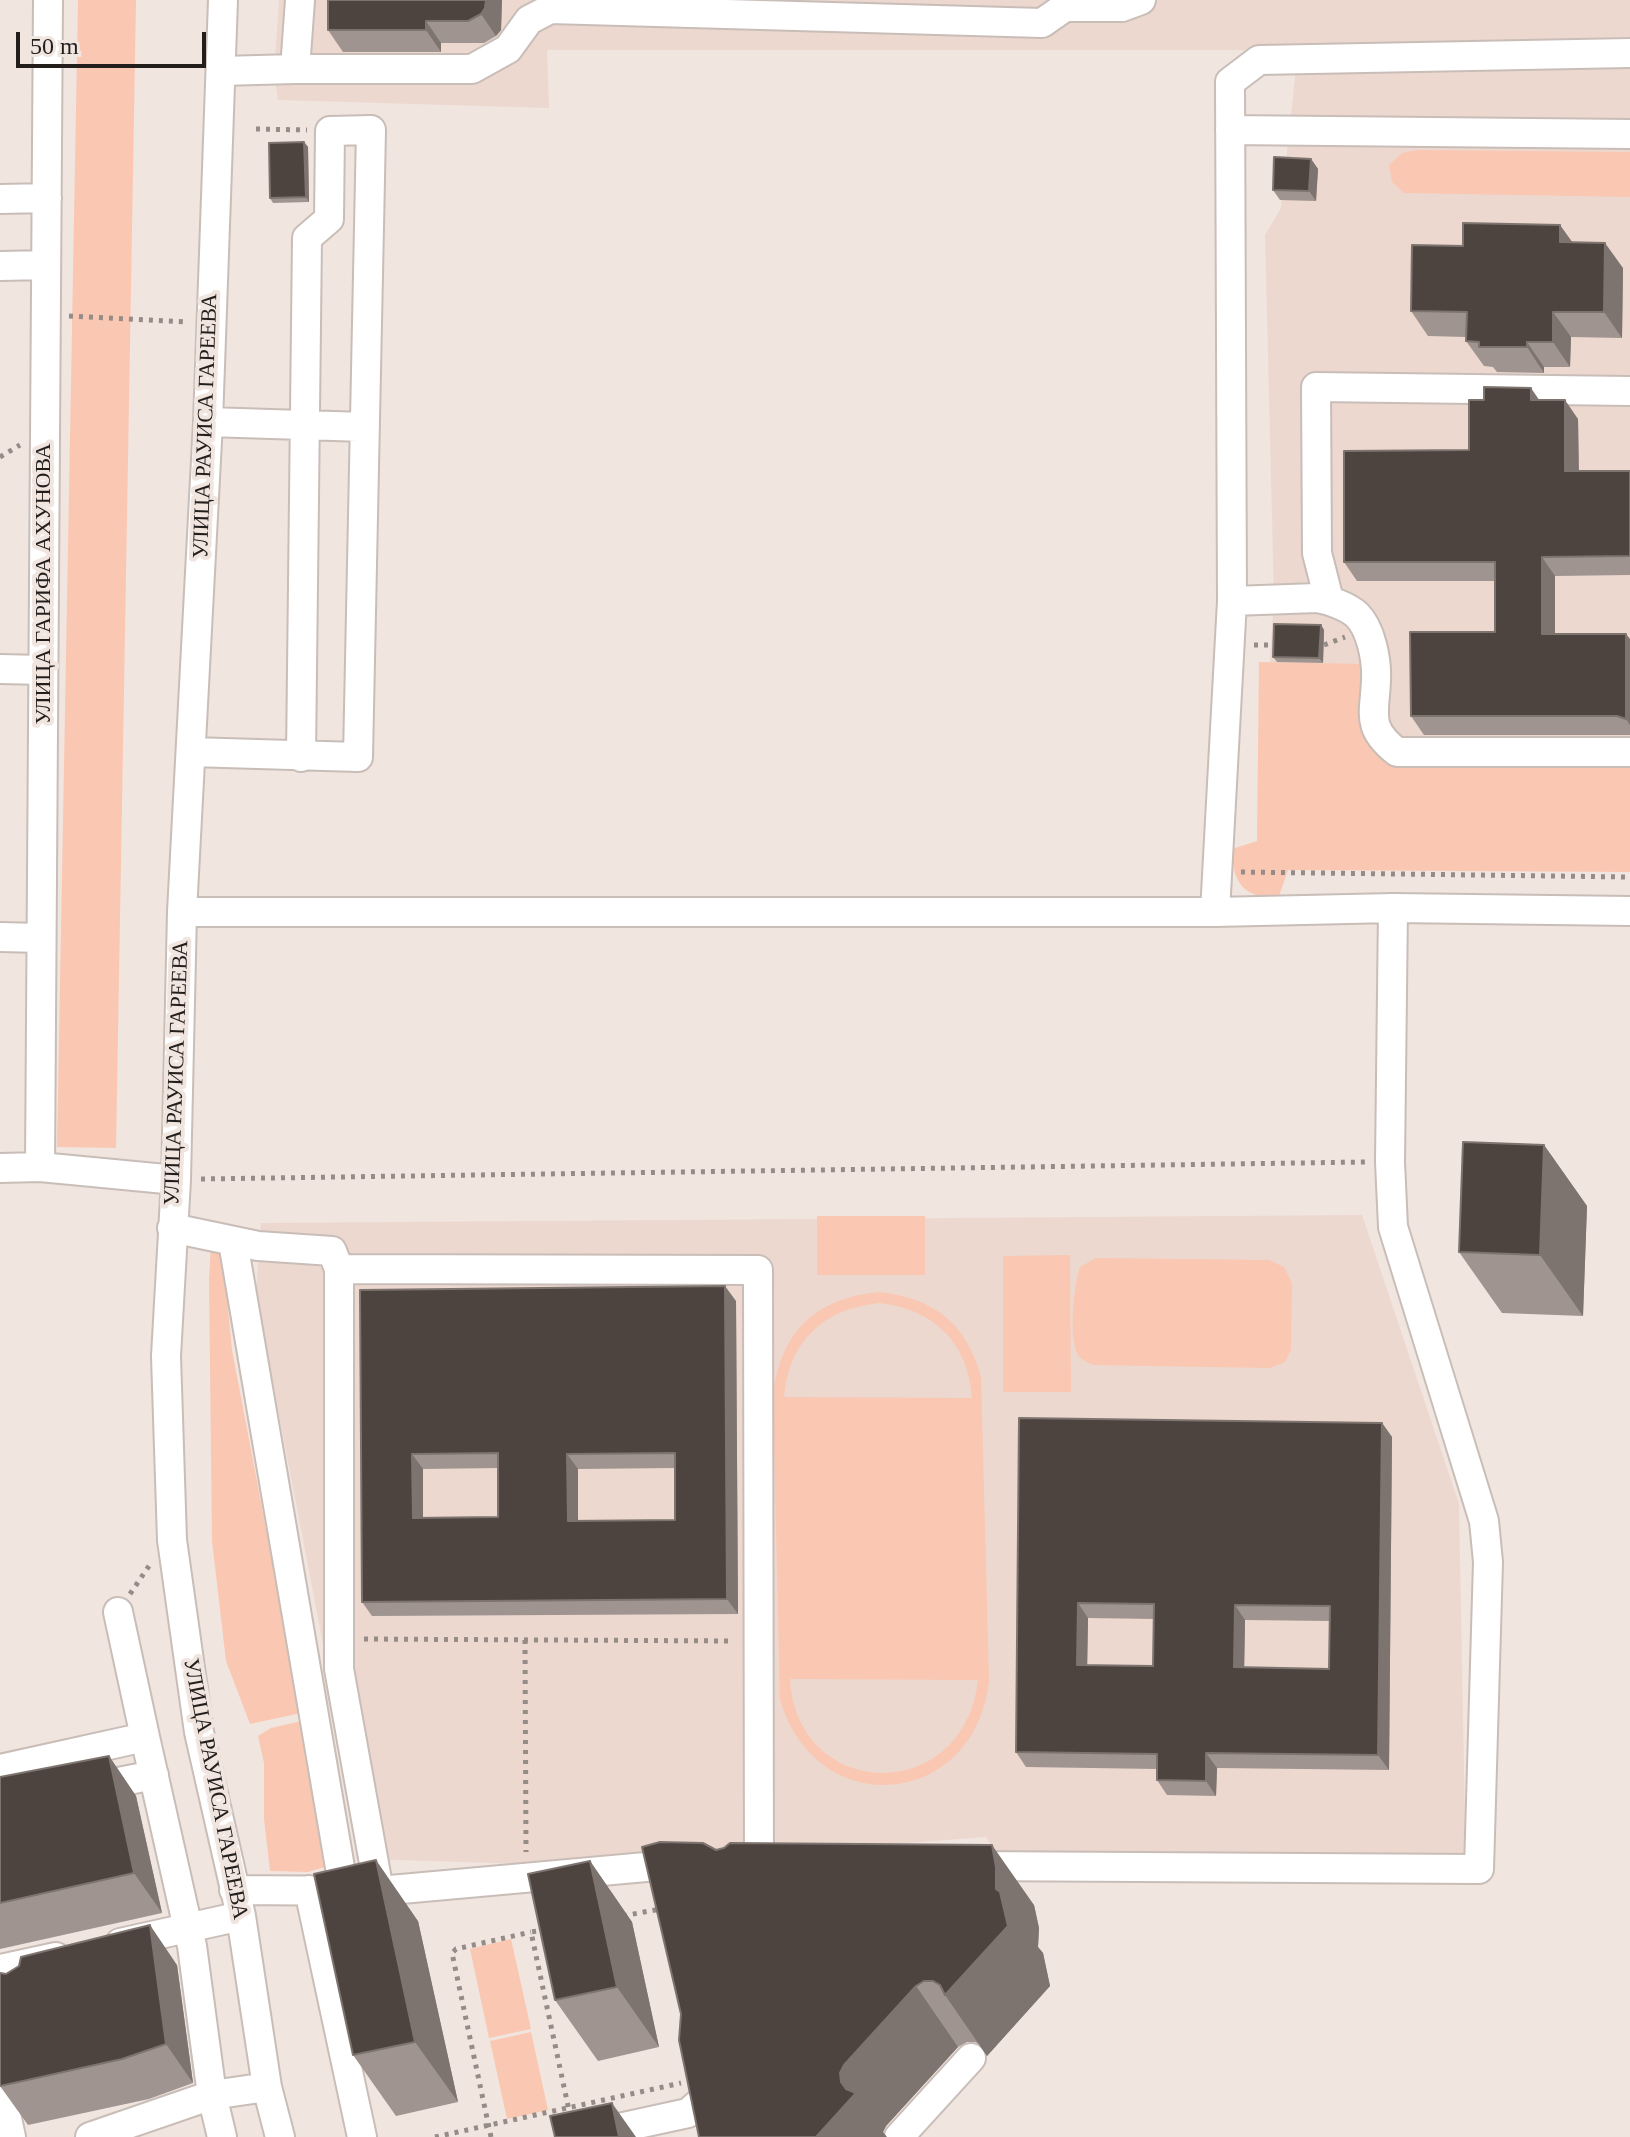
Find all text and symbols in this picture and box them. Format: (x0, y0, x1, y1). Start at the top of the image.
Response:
scale bar (20, 16, 210, 66)
text: 50 m (30, 33, 79, 59)
street label: УЛИЦА РАУИСА ГАРЕЕВА (188, 293, 224, 559)
street label: УЛИЦА ГАРИФА АХУНОВА (31, 443, 57, 725)
street label: УЛИЦА РАУИСА ГАРЕЕВА (159, 940, 195, 1206)
street label: УЛИЦА РАУИСА ГАРЕЕВА (177, 1656, 253, 1922)

